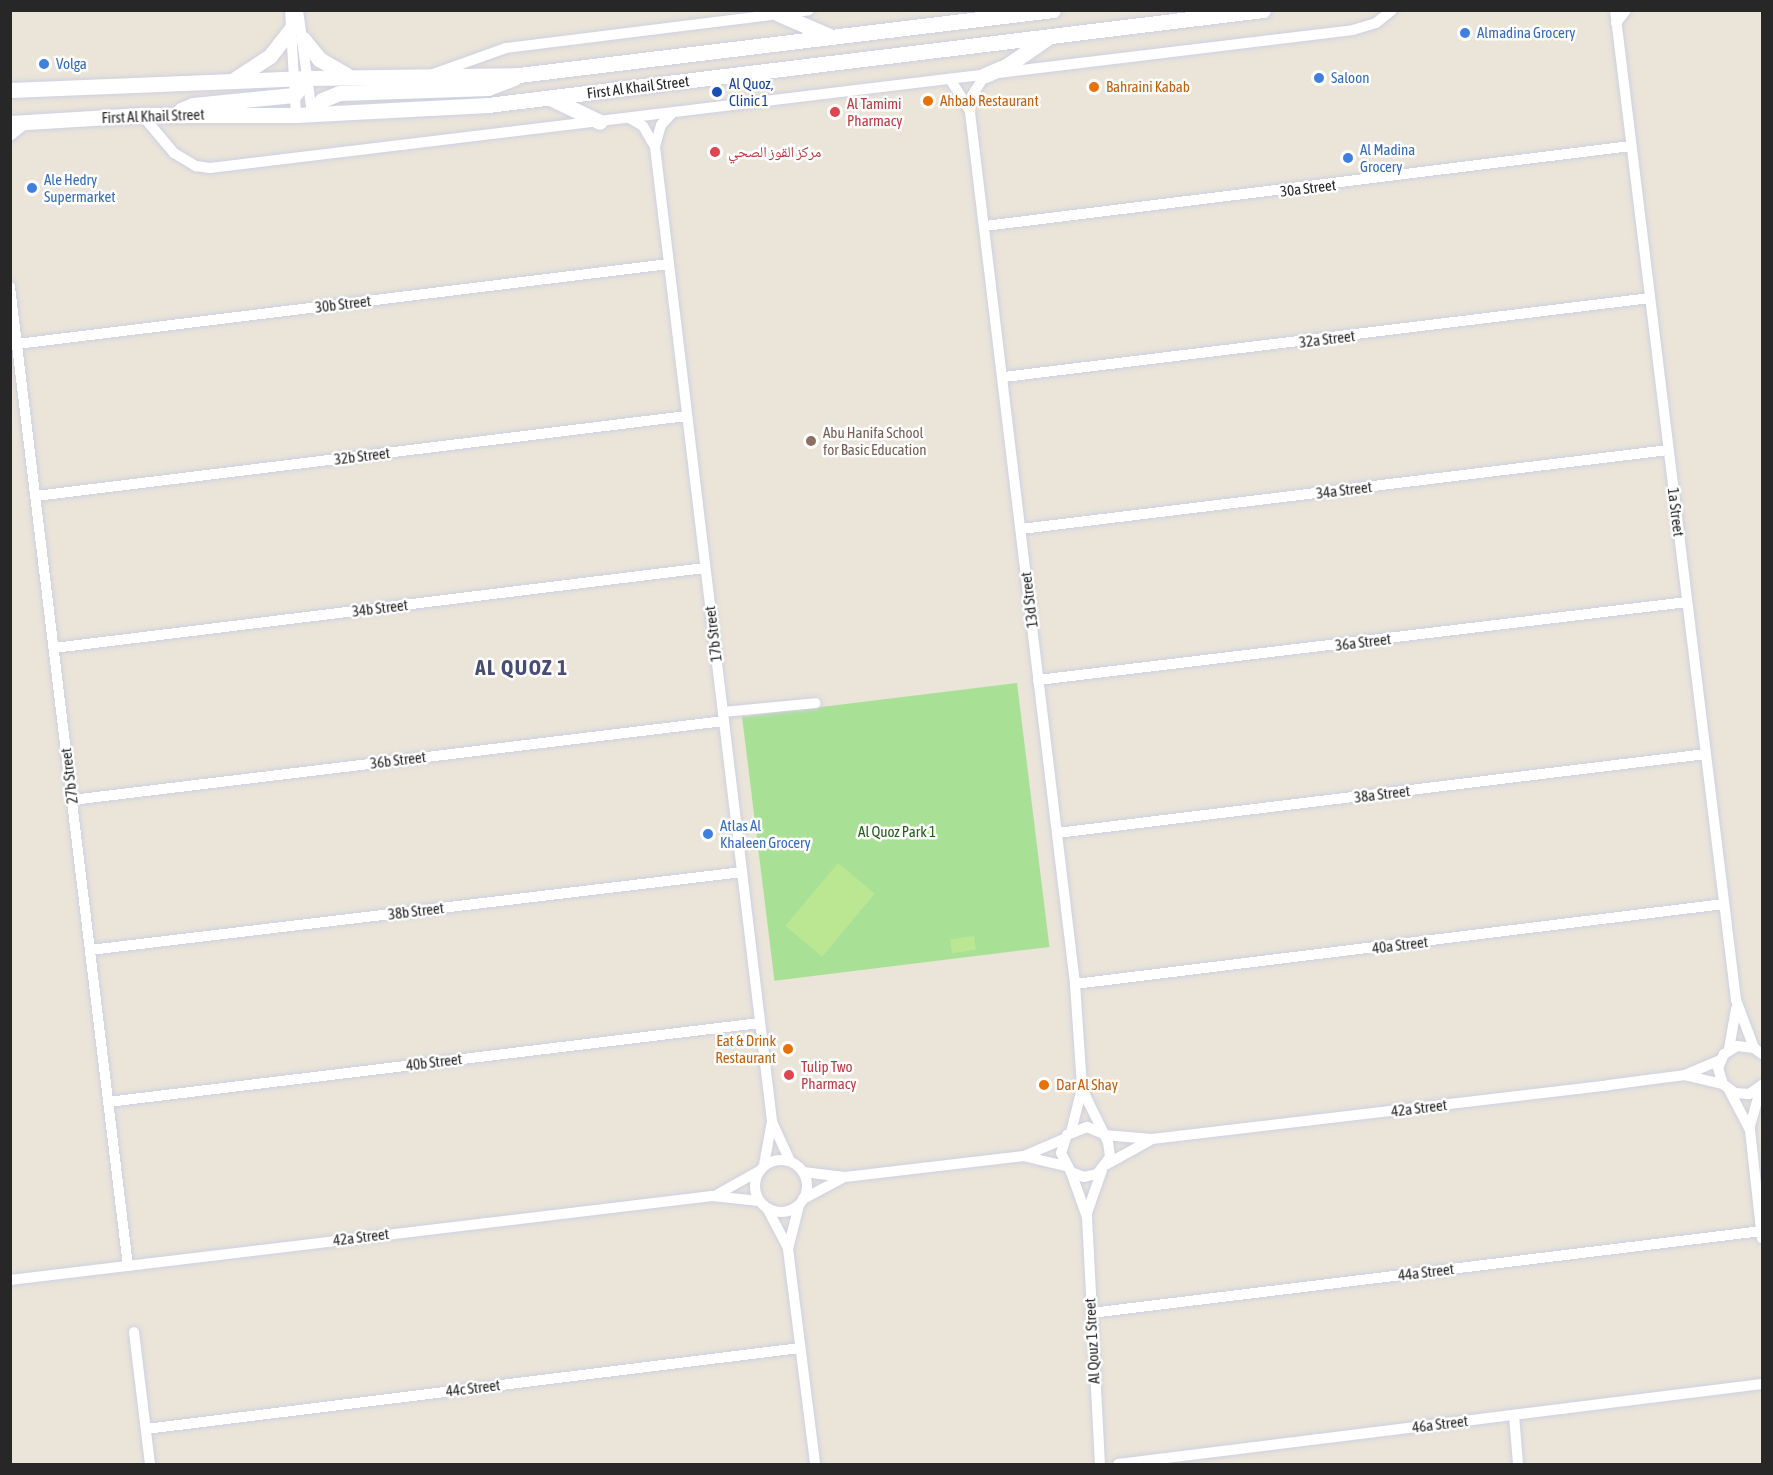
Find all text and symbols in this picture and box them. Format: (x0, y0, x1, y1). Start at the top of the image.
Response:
place label: Almadina Grocery (1477, 24, 1575, 42)
marker: Almadina Grocery (1458, 26, 1472, 40)
place label: Volga (56, 55, 87, 73)
marker: Volga (37, 57, 51, 71)
place label: Saloon (1331, 69, 1369, 87)
marker: Saloon (1312, 71, 1326, 85)
street label: First Al Khail Street (586, 72, 690, 102)
place label: Al Quoz, Clinic 1 (729, 74, 773, 109)
place label: Bahraini Kabab (1106, 78, 1190, 96)
marker: Bahraini Kabab (1087, 80, 1101, 94)
marker: Al Quoz, Clinic 1 (710, 85, 724, 99)
place label: Ahbab Restaurant (940, 92, 1039, 110)
place label: Al Tamimi Pharmacy (847, 94, 903, 129)
marker: Ahbab Restaurant (921, 94, 935, 108)
street label: First Al Khail Street (101, 105, 205, 127)
marker: Al Tamimi Pharmacy (828, 105, 842, 119)
place label: Al Madina Grocery (1360, 140, 1415, 175)
marker: مركز القوز الصحي (706, 143, 724, 161)
place label: مركز القوز الصحي (728, 143, 821, 161)
marker: Al Madina Grocery (1341, 151, 1355, 165)
place label: Ale Hedry Supermarket (44, 170, 116, 205)
street label: 30a Street (1279, 176, 1337, 200)
marker: Ale Hedry Supermarket (25, 181, 39, 195)
street label: 30b Street (314, 292, 372, 316)
street label: 32a Street (1298, 327, 1356, 351)
place label: Abu Hanifa School for Basic Education (823, 423, 926, 458)
marker: Abu Hanifa School for Basic Education (804, 434, 818, 448)
street label: 32b Street (333, 444, 391, 468)
street label: 34a Street (1315, 478, 1373, 502)
street label: 1a Street (1664, 487, 1688, 537)
street label: 13d Street (1017, 571, 1041, 629)
street label: 34b Street (351, 596, 409, 620)
street label: 17b Street (701, 605, 725, 663)
street label: 36a Street (1334, 630, 1392, 654)
district label: AL QUOZ 1 (475, 654, 569, 680)
street label: 27b Street (57, 747, 81, 805)
street label: 36b Street (369, 748, 427, 772)
street label: 38a Street (1353, 782, 1411, 806)
place label: Atlas Al Khaleen Grocery (720, 816, 811, 851)
park label: Al Quoz Park 1 (858, 823, 936, 841)
marker: Atlas Al Khaleen Grocery (701, 827, 715, 841)
street label: 38b Street (387, 899, 445, 923)
street label: 40a Street (1371, 933, 1429, 957)
place label: Eat & Drink Restaurant (715, 1031, 776, 1066)
marker: Eat & Drink Restaurant (781, 1042, 795, 1056)
street label: 40b Street (405, 1050, 463, 1074)
place label: Tulip Two Pharmacy (801, 1057, 857, 1092)
marker: Tulip Two Pharmacy (782, 1068, 796, 1082)
place label: Dar Al Shay (1056, 1076, 1118, 1094)
marker: Dar Al Shay (1037, 1078, 1051, 1092)
street label: 42a Street (1390, 1096, 1448, 1120)
street label: 42a Street (332, 1225, 390, 1249)
street label: 44a Street (1397, 1260, 1455, 1284)
street label: Al Qouz 1 Street (1081, 1298, 1103, 1384)
street label: 44c Street (445, 1376, 501, 1400)
street label: 46a Street (1411, 1412, 1469, 1436)

